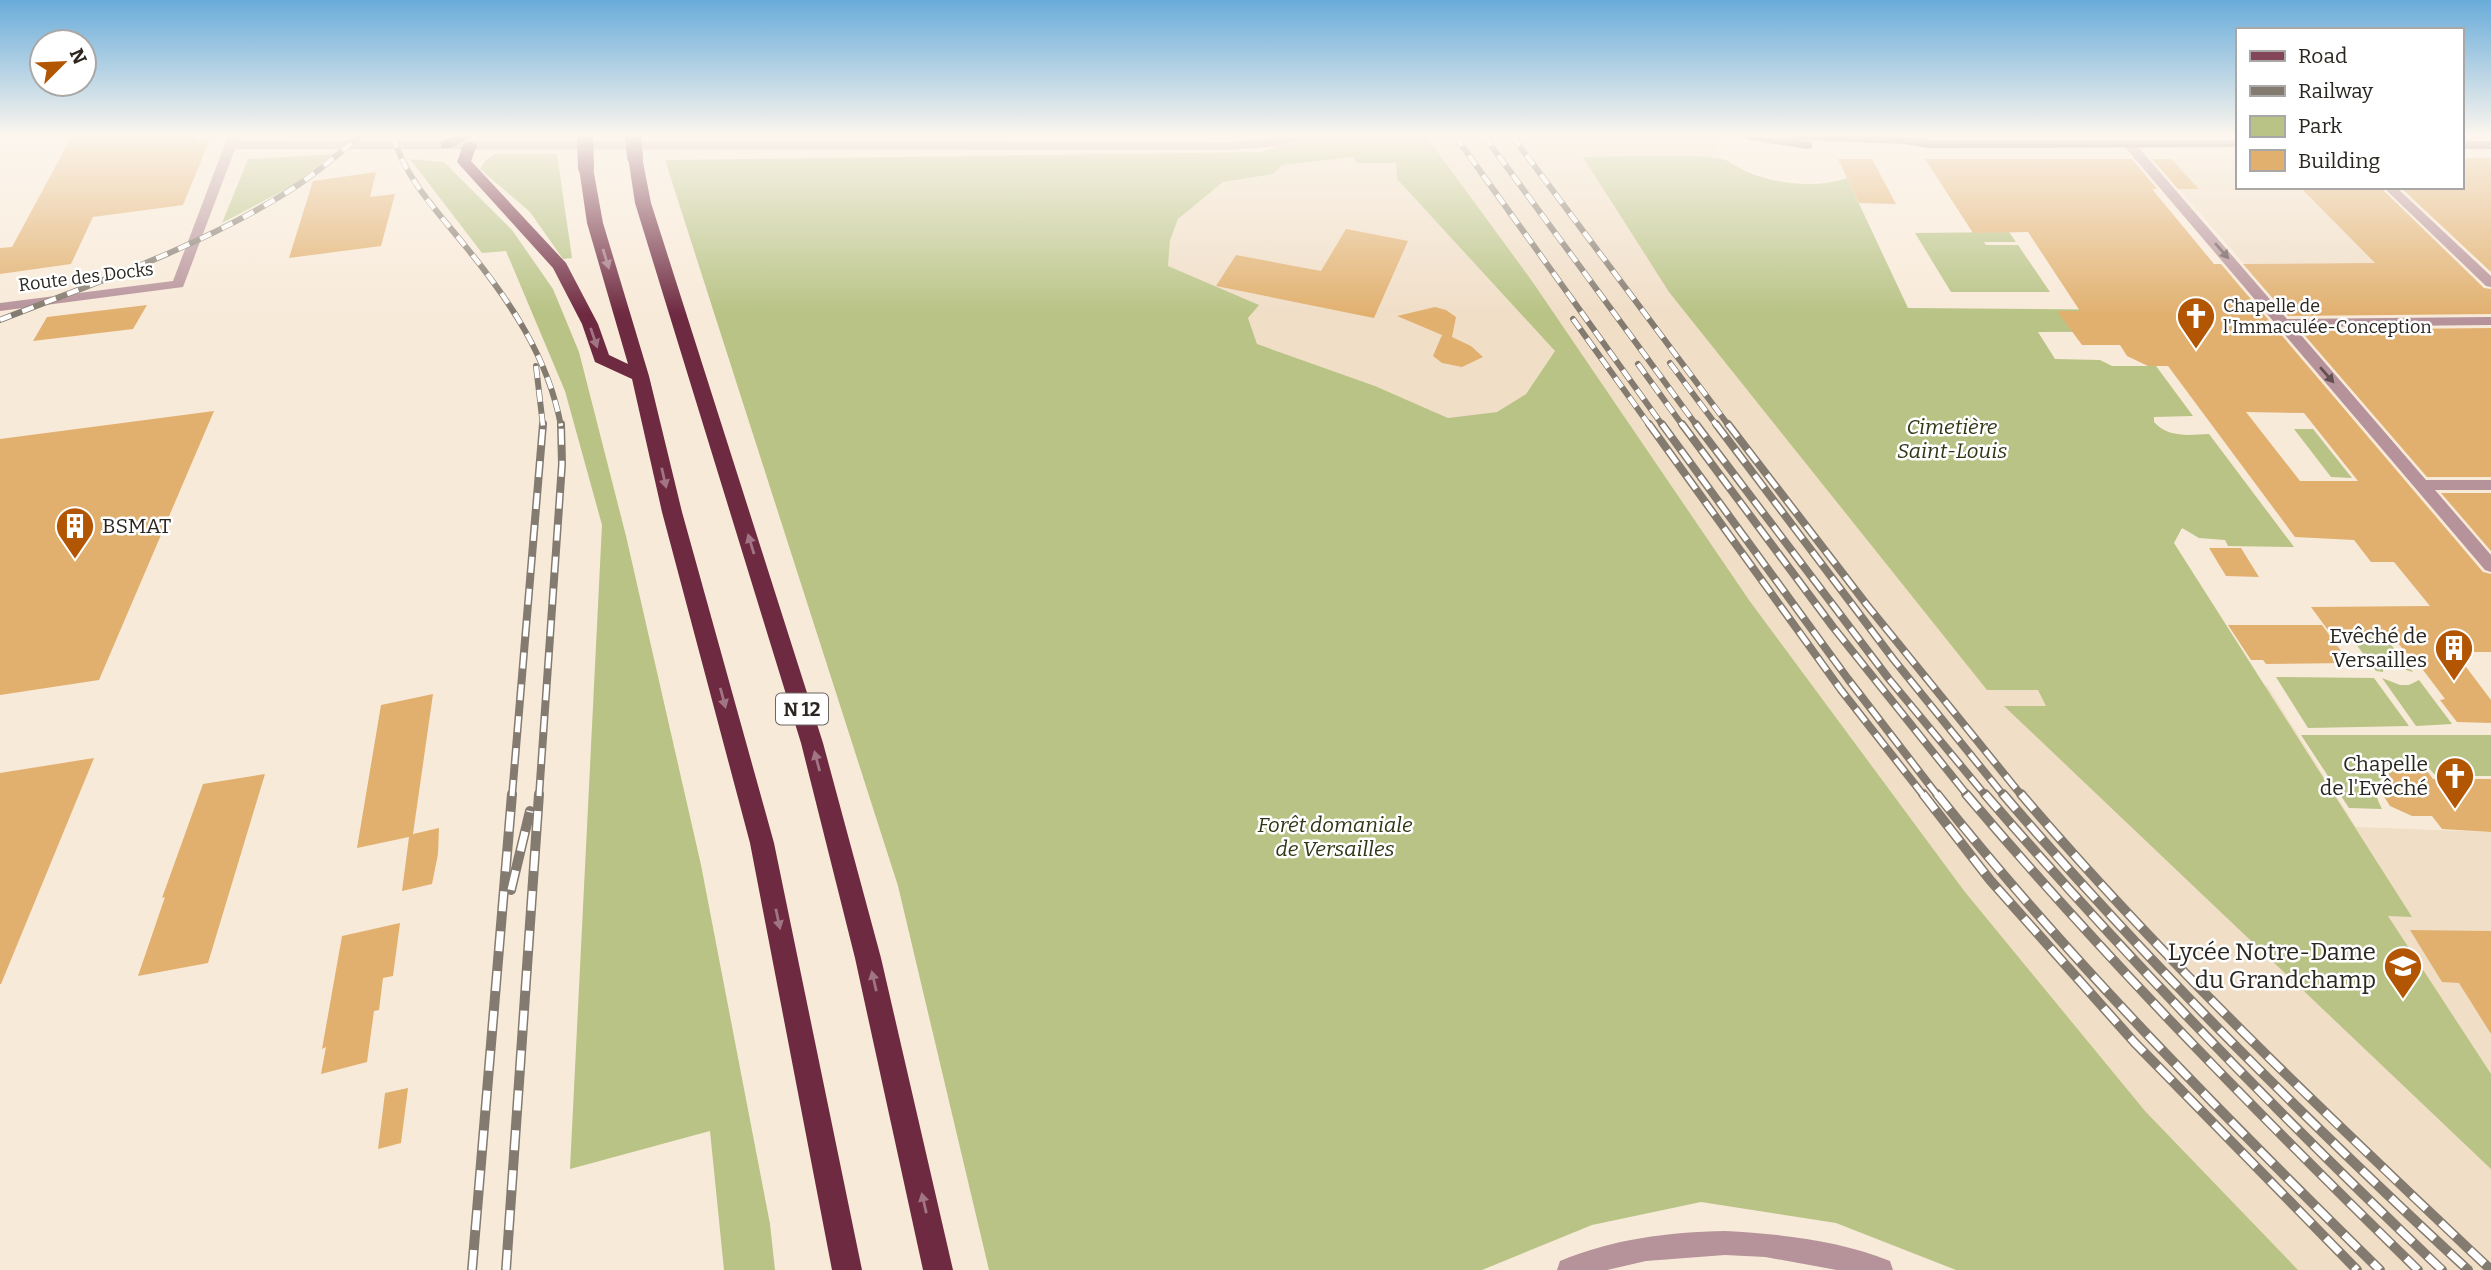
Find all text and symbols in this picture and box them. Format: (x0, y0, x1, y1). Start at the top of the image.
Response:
north arrow (28, 28, 98, 98)
legend (2236, 28, 2463, 189)
text: Road (2298, 43, 2347, 69)
text: N (65, 45, 92, 68)
text: Railway (2298, 78, 2374, 104)
text: Park (2298, 113, 2342, 139)
text: Building (2298, 148, 2381, 174)
one-way arrow (2214, 242, 2229, 260)
one-way arrow (601, 248, 611, 269)
street label: Route des Docks (17, 258, 155, 296)
church icon: Chapelle de l'Immaculée-Conception (2175, 295, 2217, 350)
place label: Chapelle de l'Immaculée-Conception (2223, 295, 2432, 338)
one-way arrow (589, 327, 600, 348)
one-way arrow (2319, 366, 2334, 383)
park label: Cimetière Saint-Louis (1897, 414, 2007, 464)
one-way arrow (659, 468, 670, 490)
building icon: BSMAT (54, 505, 96, 560)
place label: BSMAT (102, 513, 171, 539)
one-way arrow (745, 533, 755, 554)
place label: Evêché de Versailles (2329, 623, 2427, 673)
building icon: Evêché de Versailles (2433, 627, 2475, 682)
one-way arrow (718, 688, 728, 709)
road number: N 12 (776, 694, 828, 724)
one-way arrow (811, 750, 822, 772)
place label: Chapelle de l'Evêché (2320, 751, 2428, 801)
church icon: Chapelle de l'Evêché (2434, 755, 2476, 810)
park label: Forêt domaniale de Versailles (1257, 812, 1413, 862)
one-way arrow (772, 908, 783, 930)
place label: Lycée Notre-Dame du Grandchamp (2168, 938, 2376, 994)
school or university icon: Lycée Notre-Dame du Grandchamp (2382, 945, 2424, 1000)
one-way arrow (868, 970, 879, 992)
one-way arrow (918, 1192, 929, 1214)

